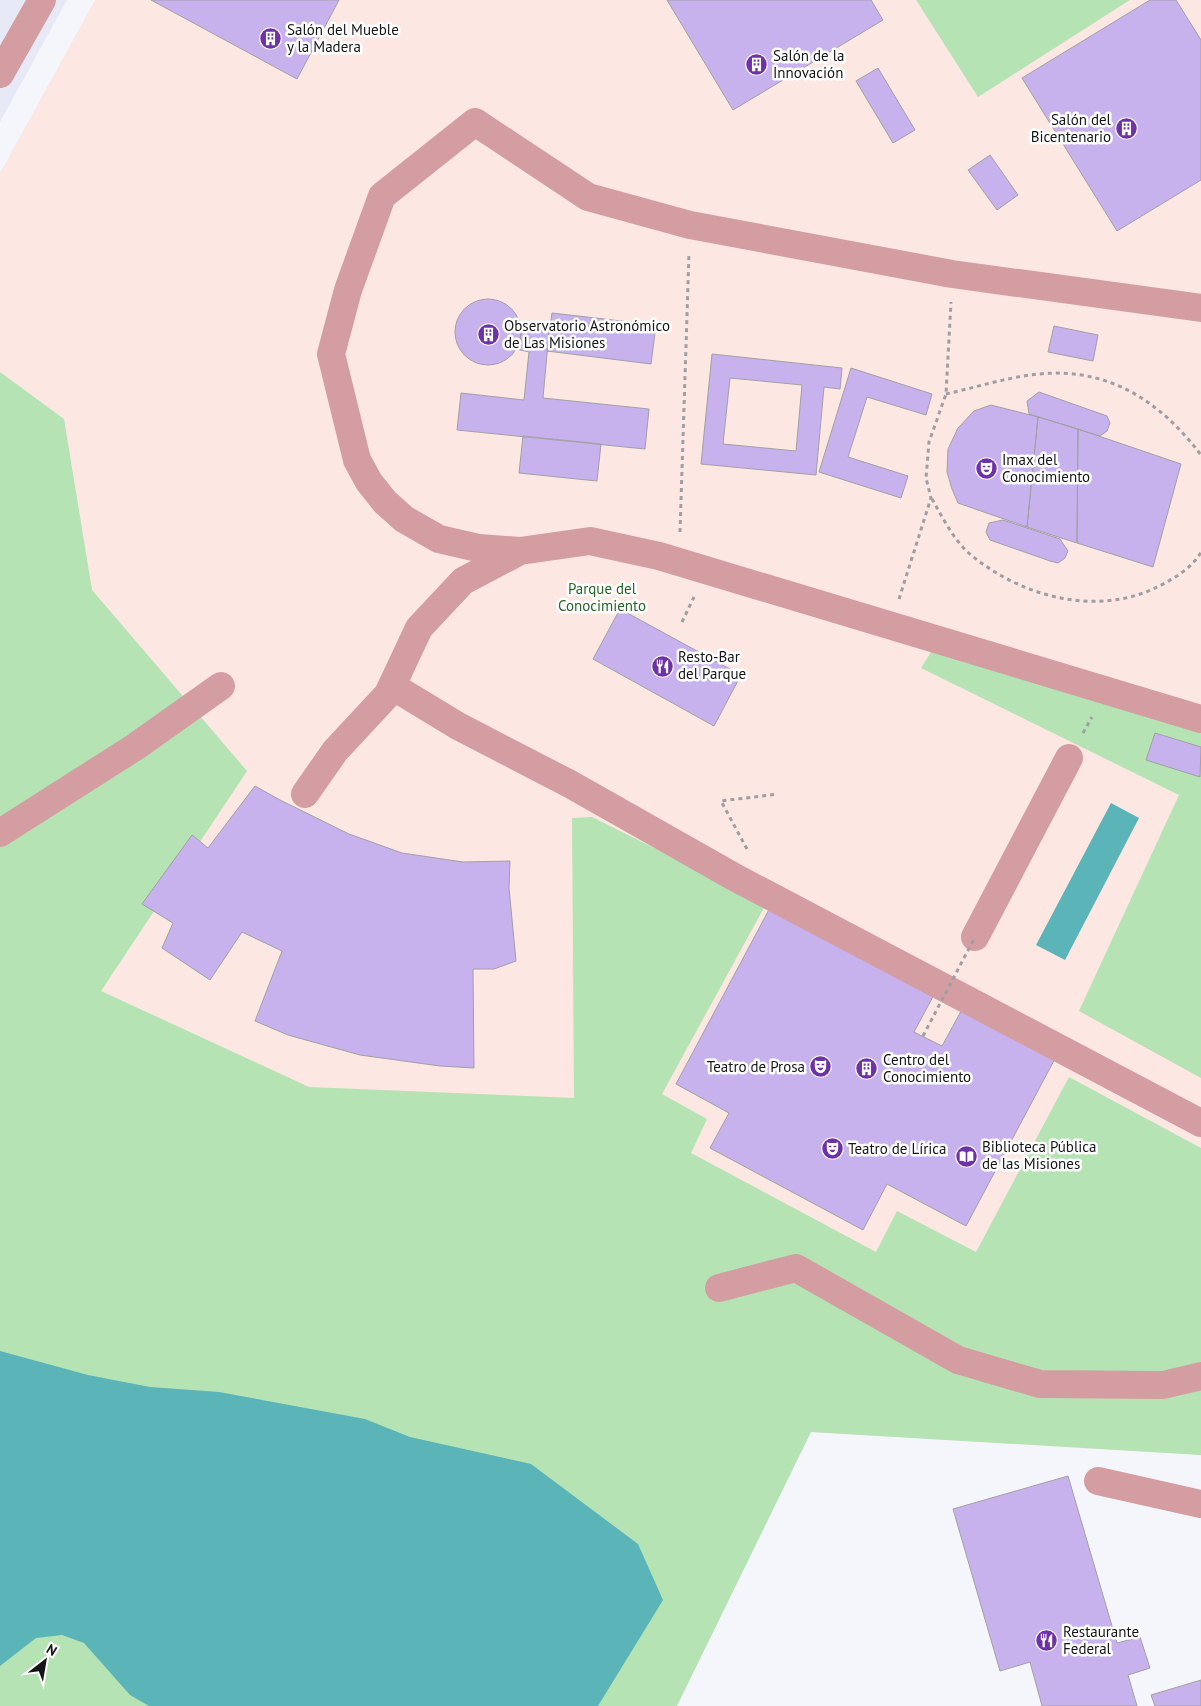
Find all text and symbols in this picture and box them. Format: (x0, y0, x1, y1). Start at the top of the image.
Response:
place label: Salón del Mueble y la Madera (287, 20, 399, 56)
building icon: Salón del Mueble y la Madera (259, 27, 283, 51)
place label: Salón de la Innovación (773, 46, 845, 82)
building icon: Salón de la Innovación (745, 53, 769, 77)
place label: Salón del Bicentenario (1031, 110, 1112, 146)
building icon: Salón del Bicentenario (1115, 117, 1139, 141)
place label: Observatorio Astronómico de Las Misiones (504, 316, 670, 352)
building icon: Observatorio Astronómico de Las Misiones (476, 323, 500, 347)
place label: Imax del Conocimiento (1002, 450, 1090, 486)
theatre icon: Imax del Conocimiento (974, 457, 998, 481)
park label: Parque del Conocimiento (558, 579, 646, 615)
place label: Resto-Bar del Parque (678, 647, 746, 683)
restaurant icon: Resto-Bar del Parque (650, 654, 674, 678)
place label: Centro del Conocimiento (883, 1050, 971, 1086)
theatre icon: Teatro de Prosa (809, 1055, 833, 1079)
place label: Teatro de Prosa (707, 1057, 805, 1076)
building icon: Centro del Conocimiento (855, 1057, 879, 1081)
theatre icon: Teatro de Lírica (820, 1137, 844, 1161)
place label: Biblioteca Pública de las Misiones (982, 1137, 1097, 1173)
place label: Teatro de Lírica (848, 1139, 947, 1158)
library icon: Biblioteca Pública de las Misiones (954, 1144, 978, 1168)
place label: Restaurante Federal (1063, 1622, 1139, 1658)
restaurant icon: Restaurante Federal (1035, 1629, 1059, 1653)
north arrow (20, 1636, 70, 1686)
text: N (43, 1640, 60, 1660)

